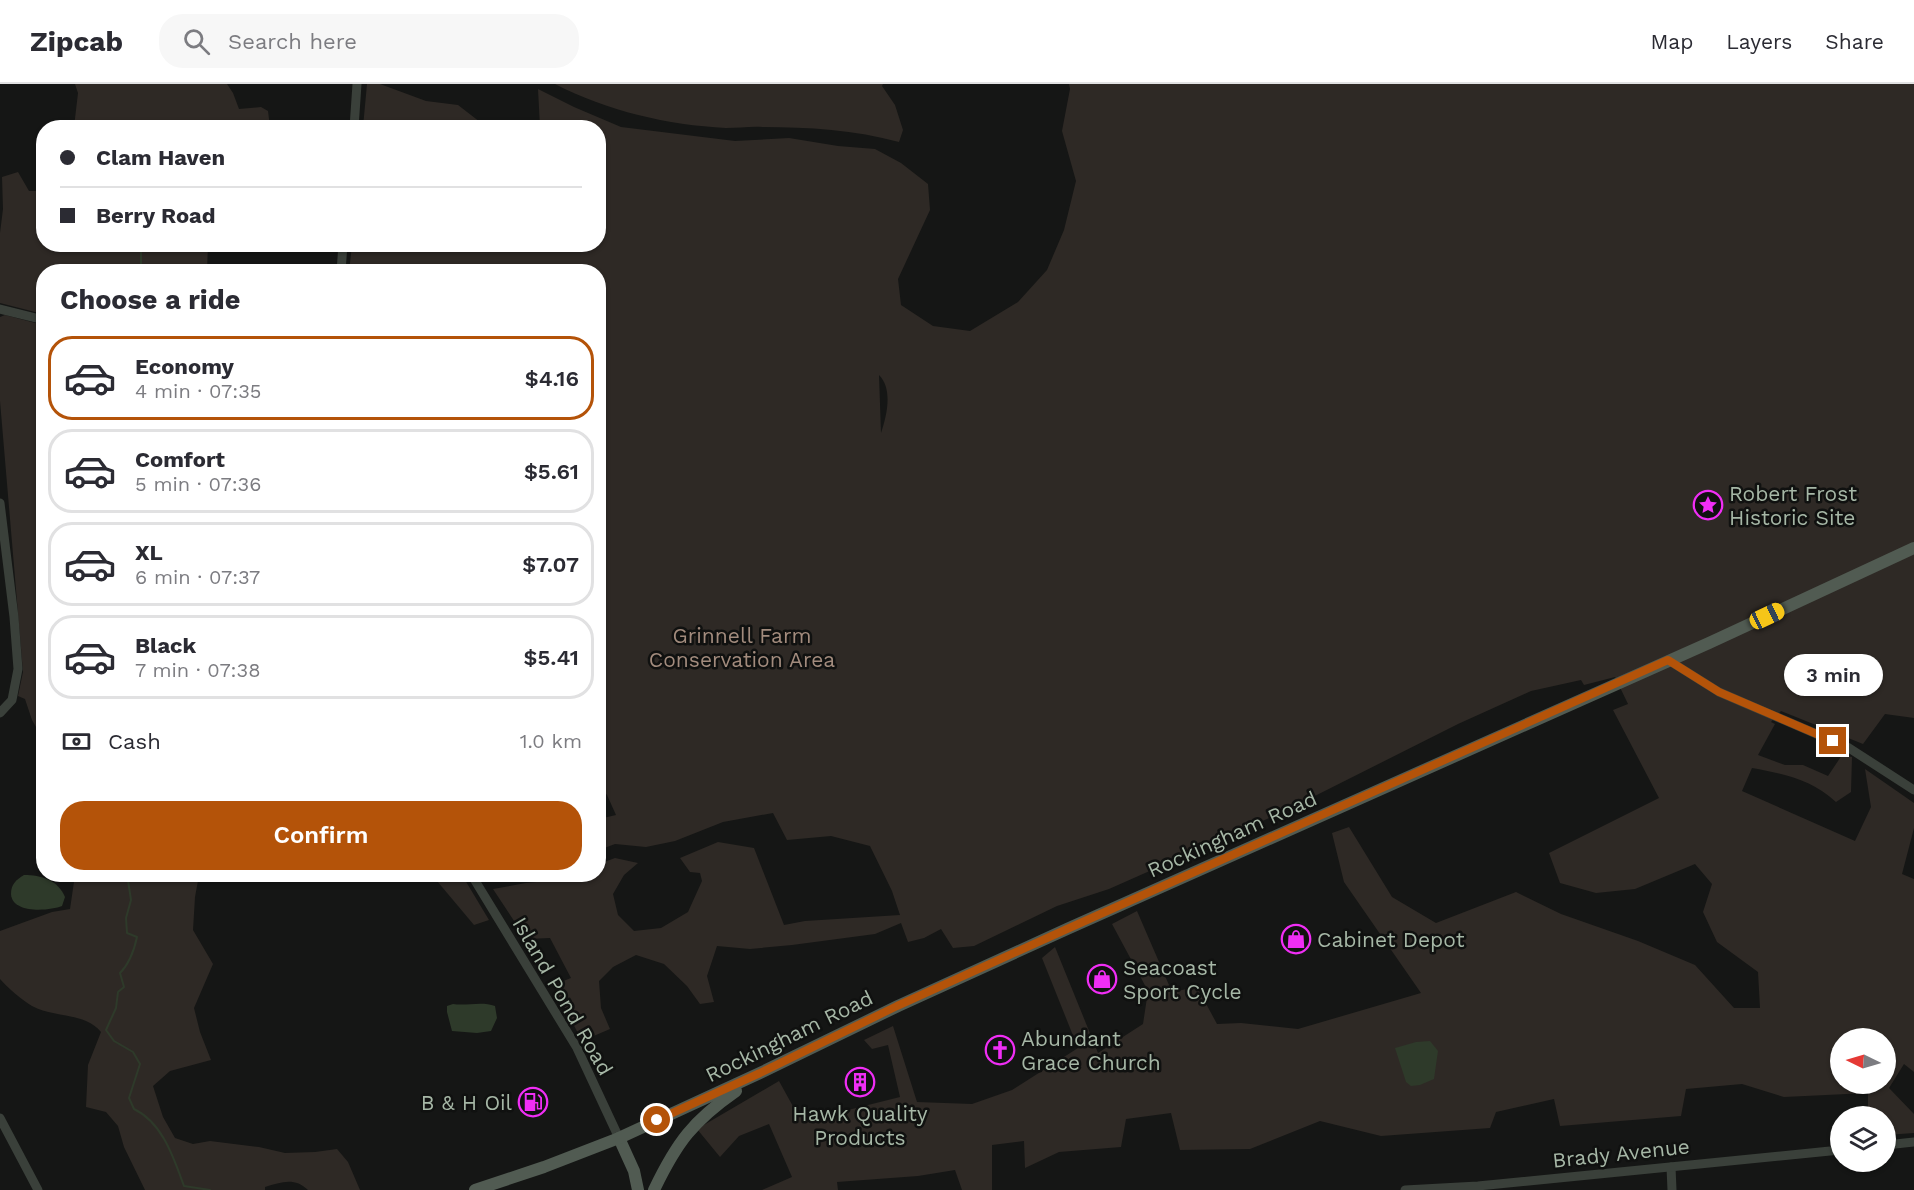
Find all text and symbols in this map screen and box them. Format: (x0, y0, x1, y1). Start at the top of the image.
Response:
search box (159, 14, 579, 68)
text: Zipcab (30, 25, 123, 58)
icon: search (180, 25, 213, 58)
text: Search here (228, 29, 357, 54)
text: Map (1650, 29, 1693, 54)
text: Layers (1726, 29, 1792, 54)
text: Share (1825, 29, 1884, 54)
text: Clam Haven (96, 145, 225, 170)
text: Berry Road (96, 203, 215, 228)
text: Choose a ride (60, 284, 240, 316)
icon: car (63, 351, 117, 405)
text: Economy (135, 354, 234, 379)
text: $4.16 (525, 366, 579, 391)
text: 4 min · 07:35 (135, 379, 261, 403)
icon: car (63, 444, 117, 498)
text: Comfort (135, 447, 225, 472)
text: $5.61 (524, 459, 579, 484)
text: 5 min · 07:36 (135, 472, 261, 496)
place label: Robert Frost Historic Site (1729, 481, 1857, 530)
place icon: Robert Frost Historic Site (1692, 489, 1724, 521)
icon: car (63, 537, 117, 591)
text: XL (135, 540, 163, 565)
text: $7.07 (522, 552, 579, 577)
text: 6 min · 07:37 (135, 565, 260, 589)
car (1747, 600, 1787, 632)
park label: Grinnell Farm Conservation Area (649, 623, 835, 672)
icon: car (63, 630, 117, 684)
text: Black (135, 633, 196, 658)
text: $5.41 (524, 645, 579, 670)
callout: 3 min (1784, 654, 1882, 696)
text: 7 min · 07:38 (135, 658, 261, 682)
text: 3 min (1806, 663, 1861, 687)
icon: cash (60, 725, 93, 758)
route end (1819, 727, 1846, 754)
text: Cash (108, 729, 161, 754)
text: 1.0 km (520, 729, 582, 753)
street label: Rockingham Road (1143, 785, 1321, 883)
button: Confirm (60, 801, 582, 870)
street label: Island Pond Road (508, 912, 618, 1080)
shop icon: Cabinet Depot (1280, 923, 1312, 955)
place label: Cabinet Depot (1317, 927, 1465, 952)
place label: Seacoast Sport Cycle (1123, 955, 1242, 1004)
shop icon: Seacoast Sport Cycle (1086, 963, 1118, 995)
street label: Rockingham Road (701, 985, 877, 1087)
place label: Abundant Grace Church (1021, 1026, 1161, 1075)
north arrow (1830, 1028, 1896, 1094)
map controls (1830, 1028, 1896, 1172)
church icon: Abundant Grace Church (984, 1034, 1016, 1066)
building icon: Hawk Quality Products (844, 1066, 876, 1098)
fuel station icon: B & H Oil (517, 1086, 549, 1118)
place label: B & H Oil (421, 1090, 513, 1115)
place label: Hawk Quality Products (792, 1101, 928, 1150)
route start (643, 1106, 670, 1133)
button: layers (1830, 1106, 1896, 1172)
street label: Brady Avenue (1551, 1133, 1691, 1173)

